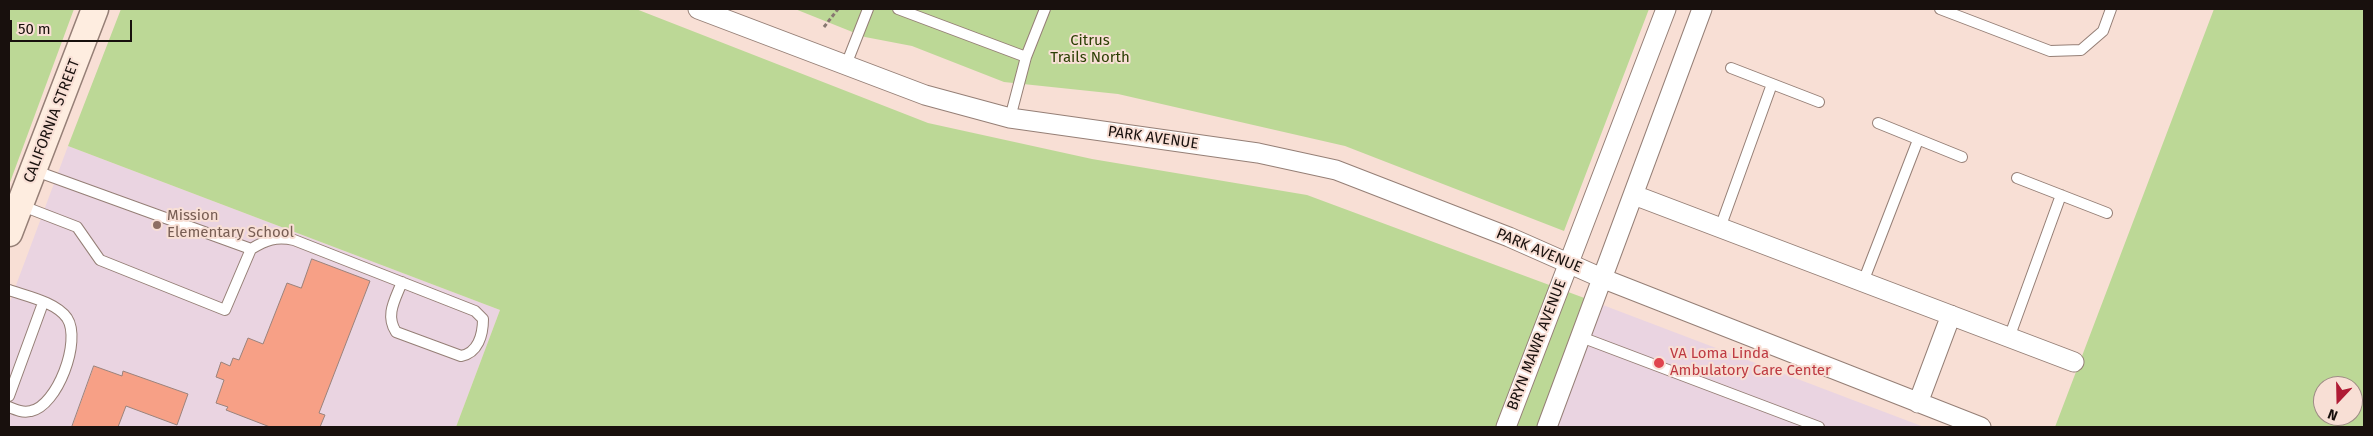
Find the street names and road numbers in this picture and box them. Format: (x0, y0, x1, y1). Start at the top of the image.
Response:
street label: CALIFORNIA STREET (20, 57, 84, 185)
street label: PARK AVENUE (1107, 123, 1199, 153)
street label: PARK AVENUE (1493, 225, 1585, 277)
street label: BRYN MAWR AVENUE (1504, 277, 1570, 413)

